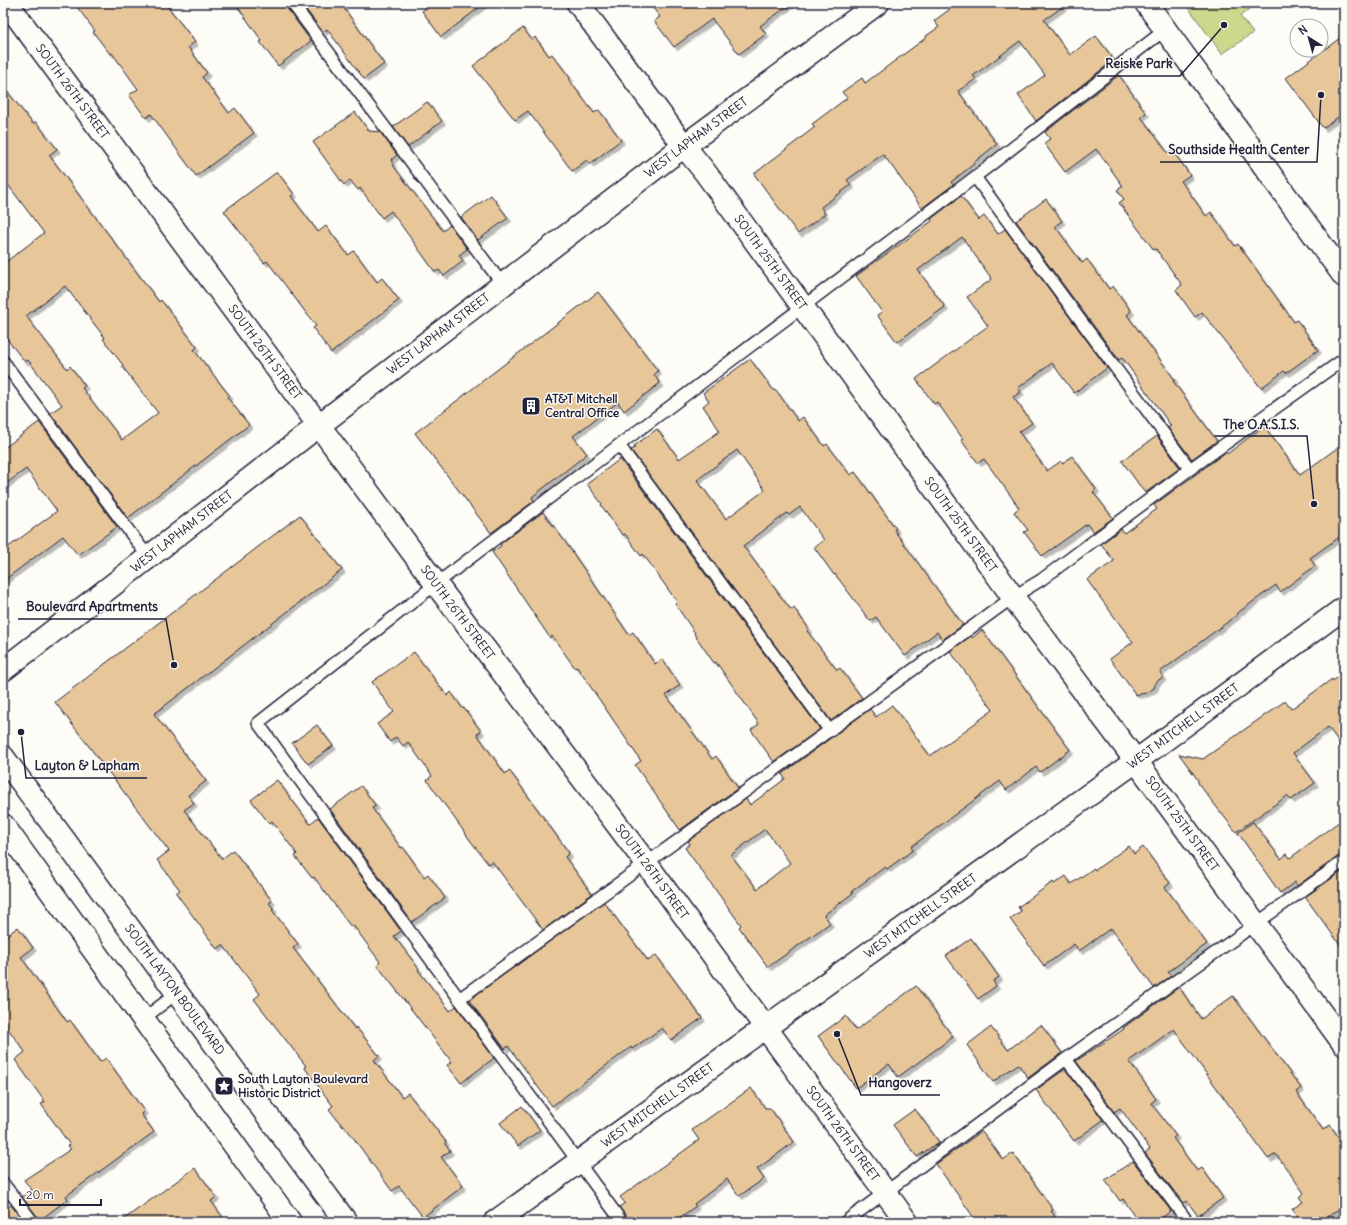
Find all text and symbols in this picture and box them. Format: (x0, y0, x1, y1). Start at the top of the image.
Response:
north arrow (1289, 18, 1329, 58)
text: N (1296, 22, 1310, 38)
street label: SOUTH 26TH STREET (33, 41, 113, 142)
callout: Reiske Park (1097, 51, 1180, 76)
text: Reiske Park (1105, 55, 1173, 72)
street label: WEST LAPHAM STREET (641, 94, 750, 181)
callout: Southside Health Center (1160, 137, 1317, 162)
text: Southside Health Center (1168, 141, 1310, 158)
street label: SOUTH 25TH STREET (731, 211, 810, 313)
street label: WEST LAPHAM STREET (384, 290, 492, 377)
street label: SOUTH 26TH STREET (225, 301, 305, 402)
place label: AT&T Mitchell Central Office (545, 391, 620, 420)
building icon: AT&T Mitchell Central Office (520, 395, 542, 417)
callout: The O.A.S.I.S. (1215, 411, 1307, 436)
text: The O.A.S.I.S. (1223, 416, 1299, 433)
street label: SOUTH 25TH STREET (921, 474, 1001, 575)
street label: WEST LAPHAM STREET (127, 487, 235, 575)
street label: SOUTH 26TH STREET (418, 562, 498, 662)
callout: Boulevard Apartments (18, 594, 166, 619)
text: Boulevard Apartments (26, 598, 158, 615)
street label: WEST MITCHELL STREET (1124, 680, 1242, 772)
callout: Layton & Lapham (26, 753, 147, 778)
text: Layton & Lapham (34, 757, 140, 774)
street label: SOUTH 25TH STREET (1143, 773, 1222, 874)
street label: SOUTH 26TH STREET (612, 821, 692, 922)
street label: WEST MITCHELL STREET (861, 870, 979, 961)
street label: SOUTH LAYTON BOULEVARD (122, 921, 228, 1058)
street label: WEST MITCHELL STREET (598, 1059, 716, 1150)
callout: Hangoverz (861, 1070, 940, 1095)
place label: South Layton Boulevard Historic District (238, 1071, 368, 1100)
text: Hangoverz (868, 1074, 933, 1091)
place icon: South Layton Boulevard Historic District (213, 1075, 235, 1097)
street label: SOUTH 26TH STREET (804, 1083, 883, 1184)
scale bar (20, 1181, 101, 1207)
text: 20 m (26, 1187, 54, 1202)

